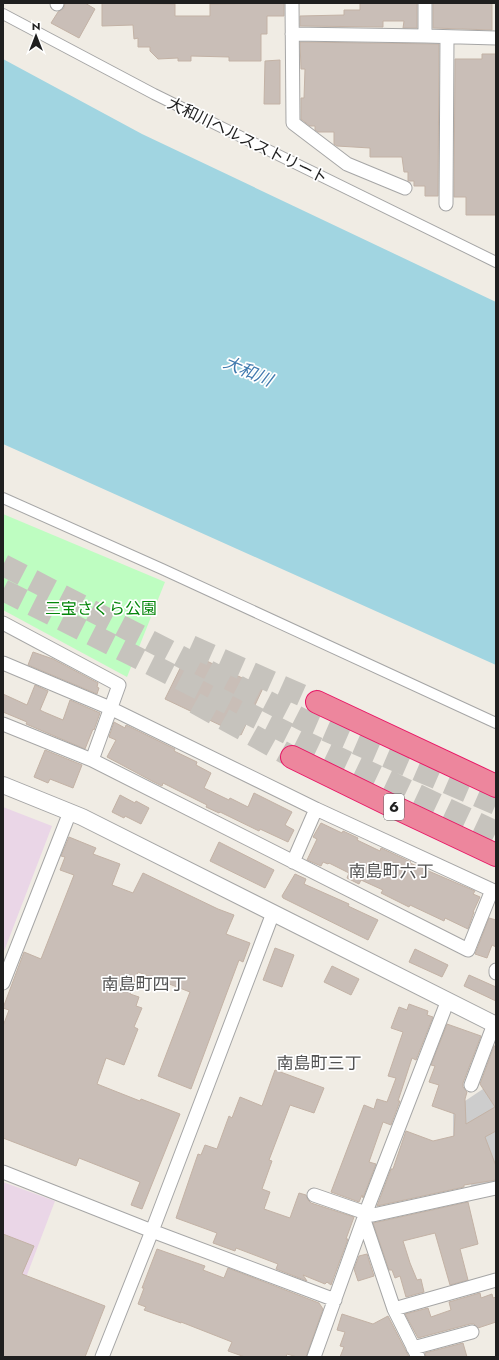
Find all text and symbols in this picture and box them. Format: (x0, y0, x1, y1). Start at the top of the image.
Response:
north arrow (16, 16, 56, 56)
text: N (32, 18, 40, 34)
street label: 大和川ヘルスストリート (164, 92, 332, 189)
water label: 大和川 (220, 350, 278, 393)
park label: 三宝さくら公園 (45, 597, 157, 620)
road number: 6 (384, 794, 404, 820)
district label: 南島町六丁 (349, 859, 434, 883)
district label: 南島町四丁 (102, 972, 187, 996)
district label: 南島町三丁 (277, 1051, 362, 1075)

